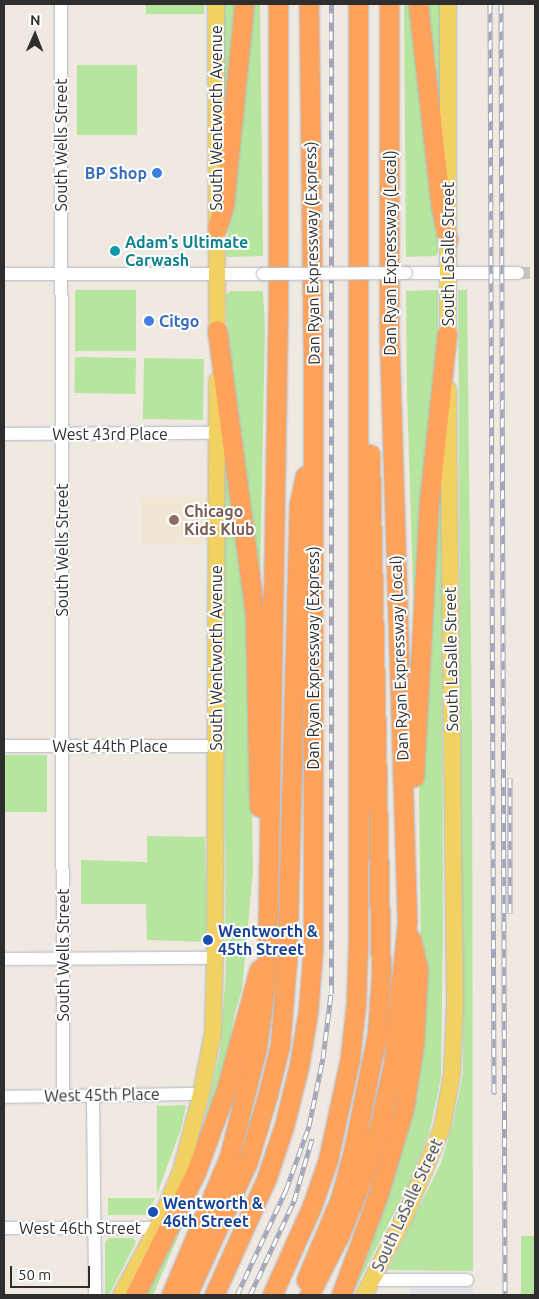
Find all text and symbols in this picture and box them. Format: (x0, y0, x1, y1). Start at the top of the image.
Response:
north arrow (10, 10, 60, 60)
text: N (30, 12, 41, 28)
street label: South Wentworth Avenue (206, 25, 226, 211)
street label: South Wells Street (51, 78, 71, 212)
street label: Dan Ryan Expressway (Express) (300, 141, 324, 365)
street label: Dan Ryan Expressway (Local) (380, 150, 400, 356)
place label: BP Shop (85, 163, 147, 183)
marker: BP Shop (151, 167, 163, 179)
street label: South LaSalle Street (438, 182, 458, 326)
place label: Adam’s Ultimate Carwash (125, 232, 248, 270)
marker: Adam’s Ultimate Carwash (109, 245, 121, 257)
place label: Citgo (159, 311, 199, 331)
marker: Citgo (143, 315, 155, 327)
street label: West 43rd Place (52, 424, 168, 444)
street label: South Wells Street (52, 483, 72, 617)
place label: Chicago Kids Klub (184, 501, 255, 539)
marker: Chicago Kids Klub (168, 514, 180, 526)
street label: Dan Ryan Expressway (Express) (303, 546, 323, 770)
street label: Dan Ryan Expressway (Local) (386, 555, 412, 761)
street label: South Wentworth Avenue (206, 565, 226, 751)
street label: South LaSalle Street (440, 587, 462, 731)
street label: West 44th Place (52, 736, 168, 756)
street label: South Wells Street (53, 888, 73, 1022)
place label: Wentworth & 45th Street (218, 921, 318, 959)
marker: Wentworth & 45th Street (202, 934, 214, 946)
street label: West 45th Place (44, 1084, 160, 1106)
street label: South LaSalle Street (368, 1135, 446, 1275)
place label: Wentworth & 46th Street (163, 1193, 263, 1231)
marker: Wentworth & 46th Street (147, 1206, 159, 1218)
street label: West 46th Street (19, 1218, 141, 1238)
scale bar (12, 1256, 92, 1288)
text: 50 m (18, 1266, 51, 1283)

